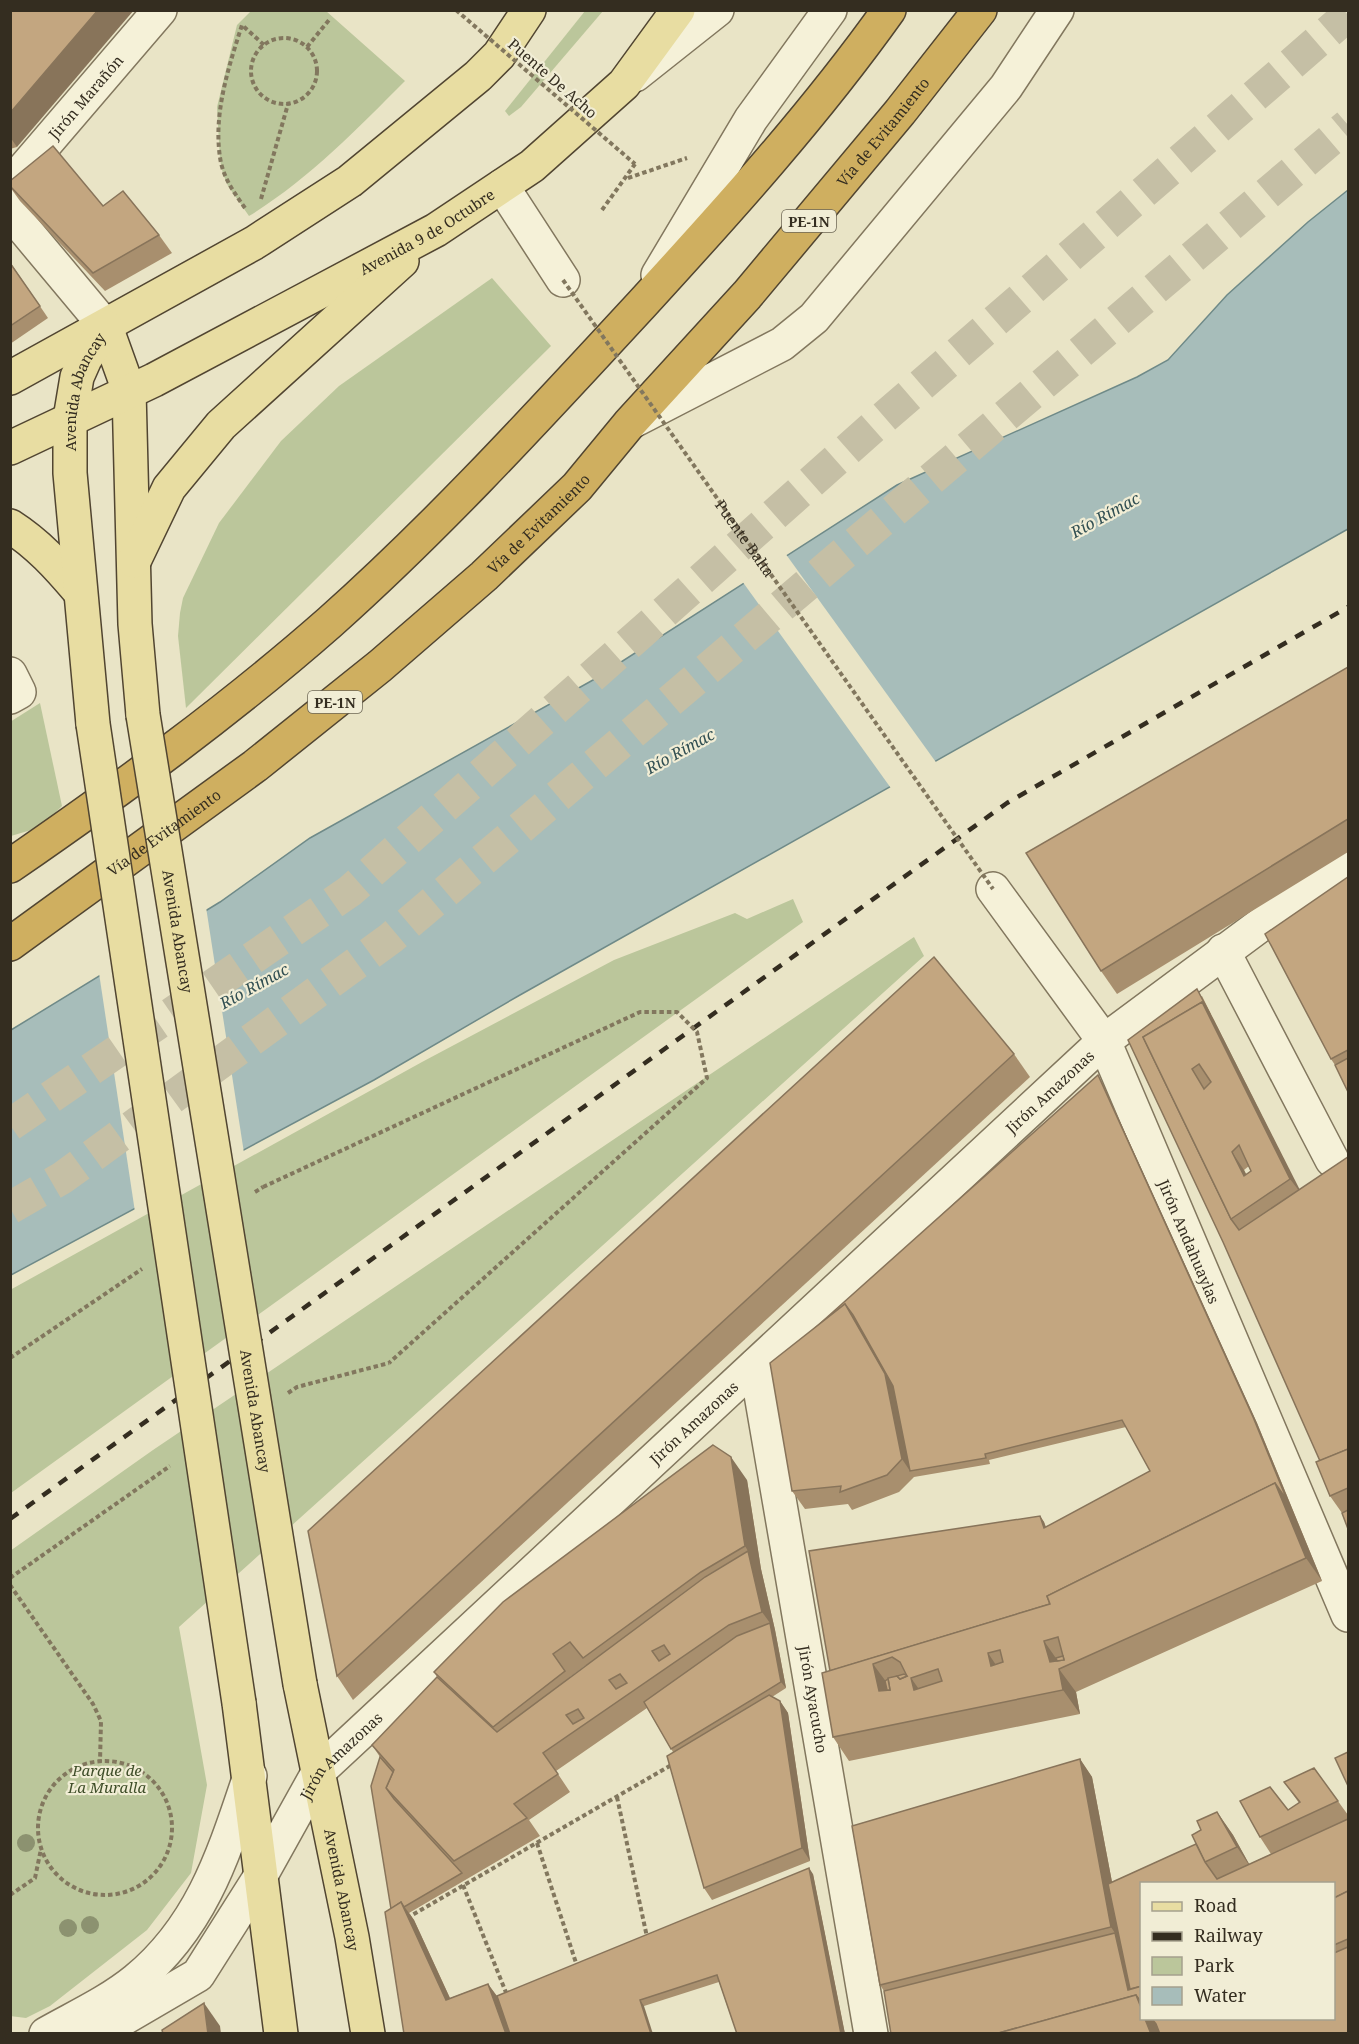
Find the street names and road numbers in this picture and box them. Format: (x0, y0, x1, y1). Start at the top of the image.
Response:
street label: Puente De Acho (504, 34, 602, 122)
street label: Jirón Marañón (43, 50, 128, 144)
street label: Vía de Evitamiento (832, 73, 934, 191)
street label: Avenida 9 de Octubre (356, 184, 498, 279)
road number: PE-1N (782, 210, 836, 232)
street label: Avenida Abancay (60, 328, 110, 451)
street label: Vía de Evitamiento (483, 469, 594, 578)
street label: Puente Balta (711, 496, 779, 581)
road number: PE-1N (308, 691, 362, 713)
street label: Vía de Evitamiento (103, 784, 224, 880)
street label: Avenida Abancay (158, 868, 198, 995)
street label: Jirón Amazonas (1000, 1045, 1098, 1138)
street label: Jirón Andahuaylas (1154, 1175, 1225, 1307)
street label: Avenida Abancay (236, 1348, 276, 1474)
street label: Jirón Amazonas (644, 1376, 742, 1469)
street label: Jirón Ayacucho (794, 1643, 832, 1754)
street label: Jirón Amazonas (295, 1707, 387, 1804)
street label: Avenida Abancay (320, 1827, 364, 1953)

